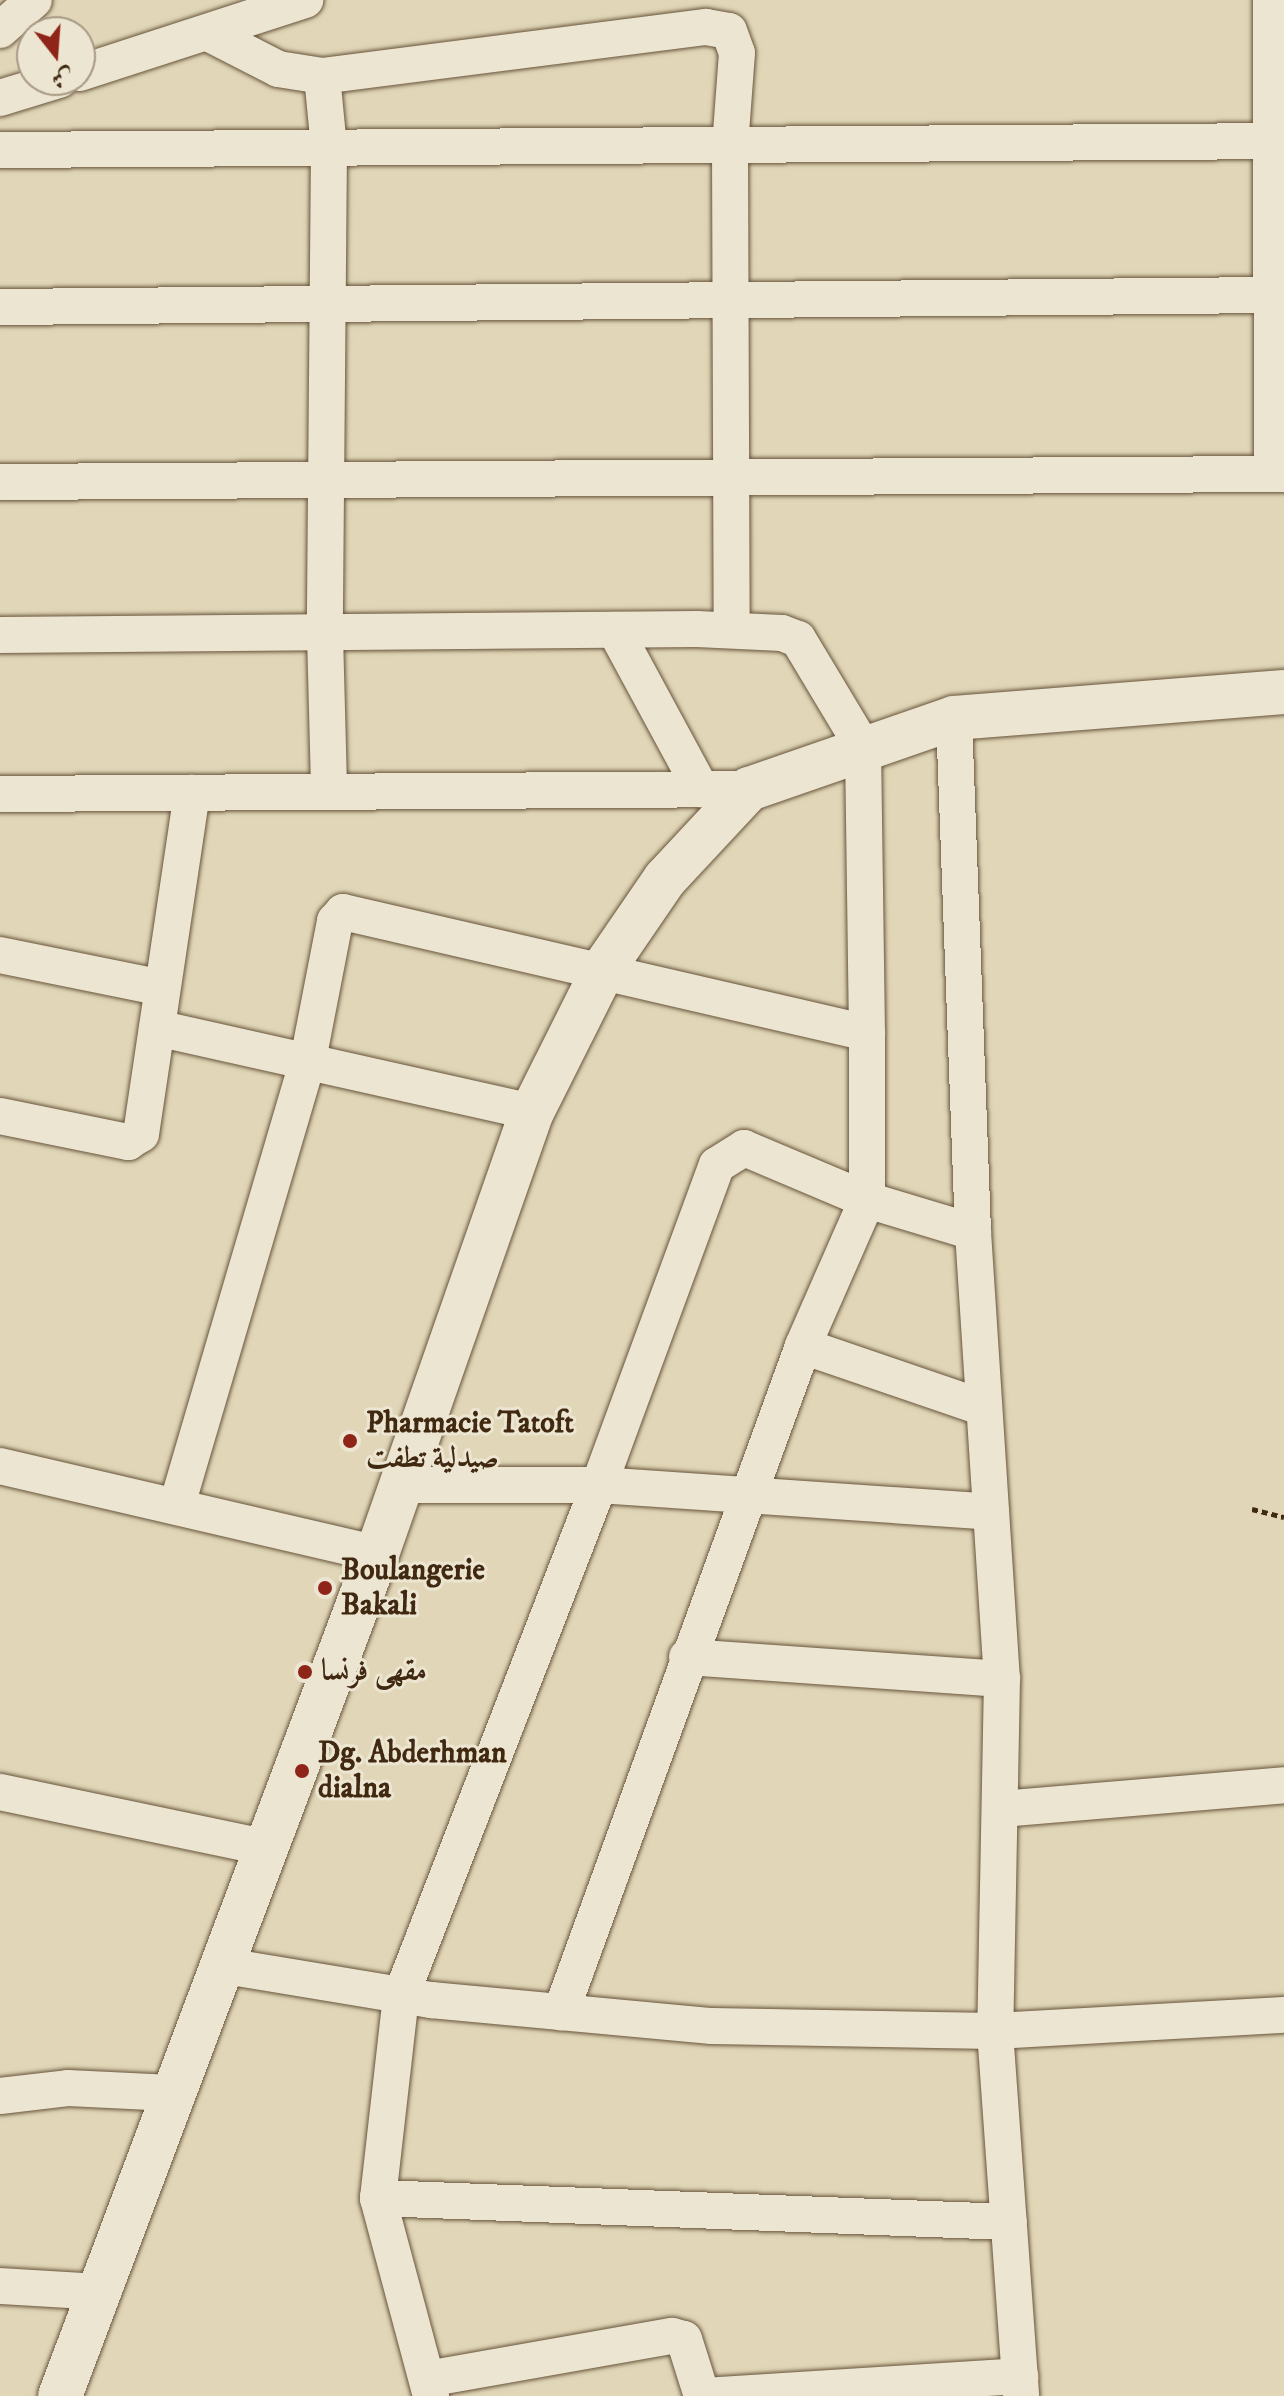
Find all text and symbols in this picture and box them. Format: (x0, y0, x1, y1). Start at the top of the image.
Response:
north arrow (16, 16, 96, 96)
text: ش (48, 61, 77, 94)
place label: Pharmacie Tatoft صيدلية تطفت (366, 1406, 574, 1476)
marker: Pharmacie Tatoft صيدلية تطفت (341, 1432, 359, 1450)
place label: Boulangerie Bakali (341, 1553, 485, 1624)
marker: Boulangerie Bakali (316, 1579, 334, 1597)
place label: مقهى فرنسا (321, 1654, 427, 1690)
marker: مقهى فرنسا (296, 1663, 314, 1681)
place label: Dg. Abderhman dialna (318, 1736, 507, 1806)
marker: Dg. Abderhman dialna (293, 1762, 311, 1780)

